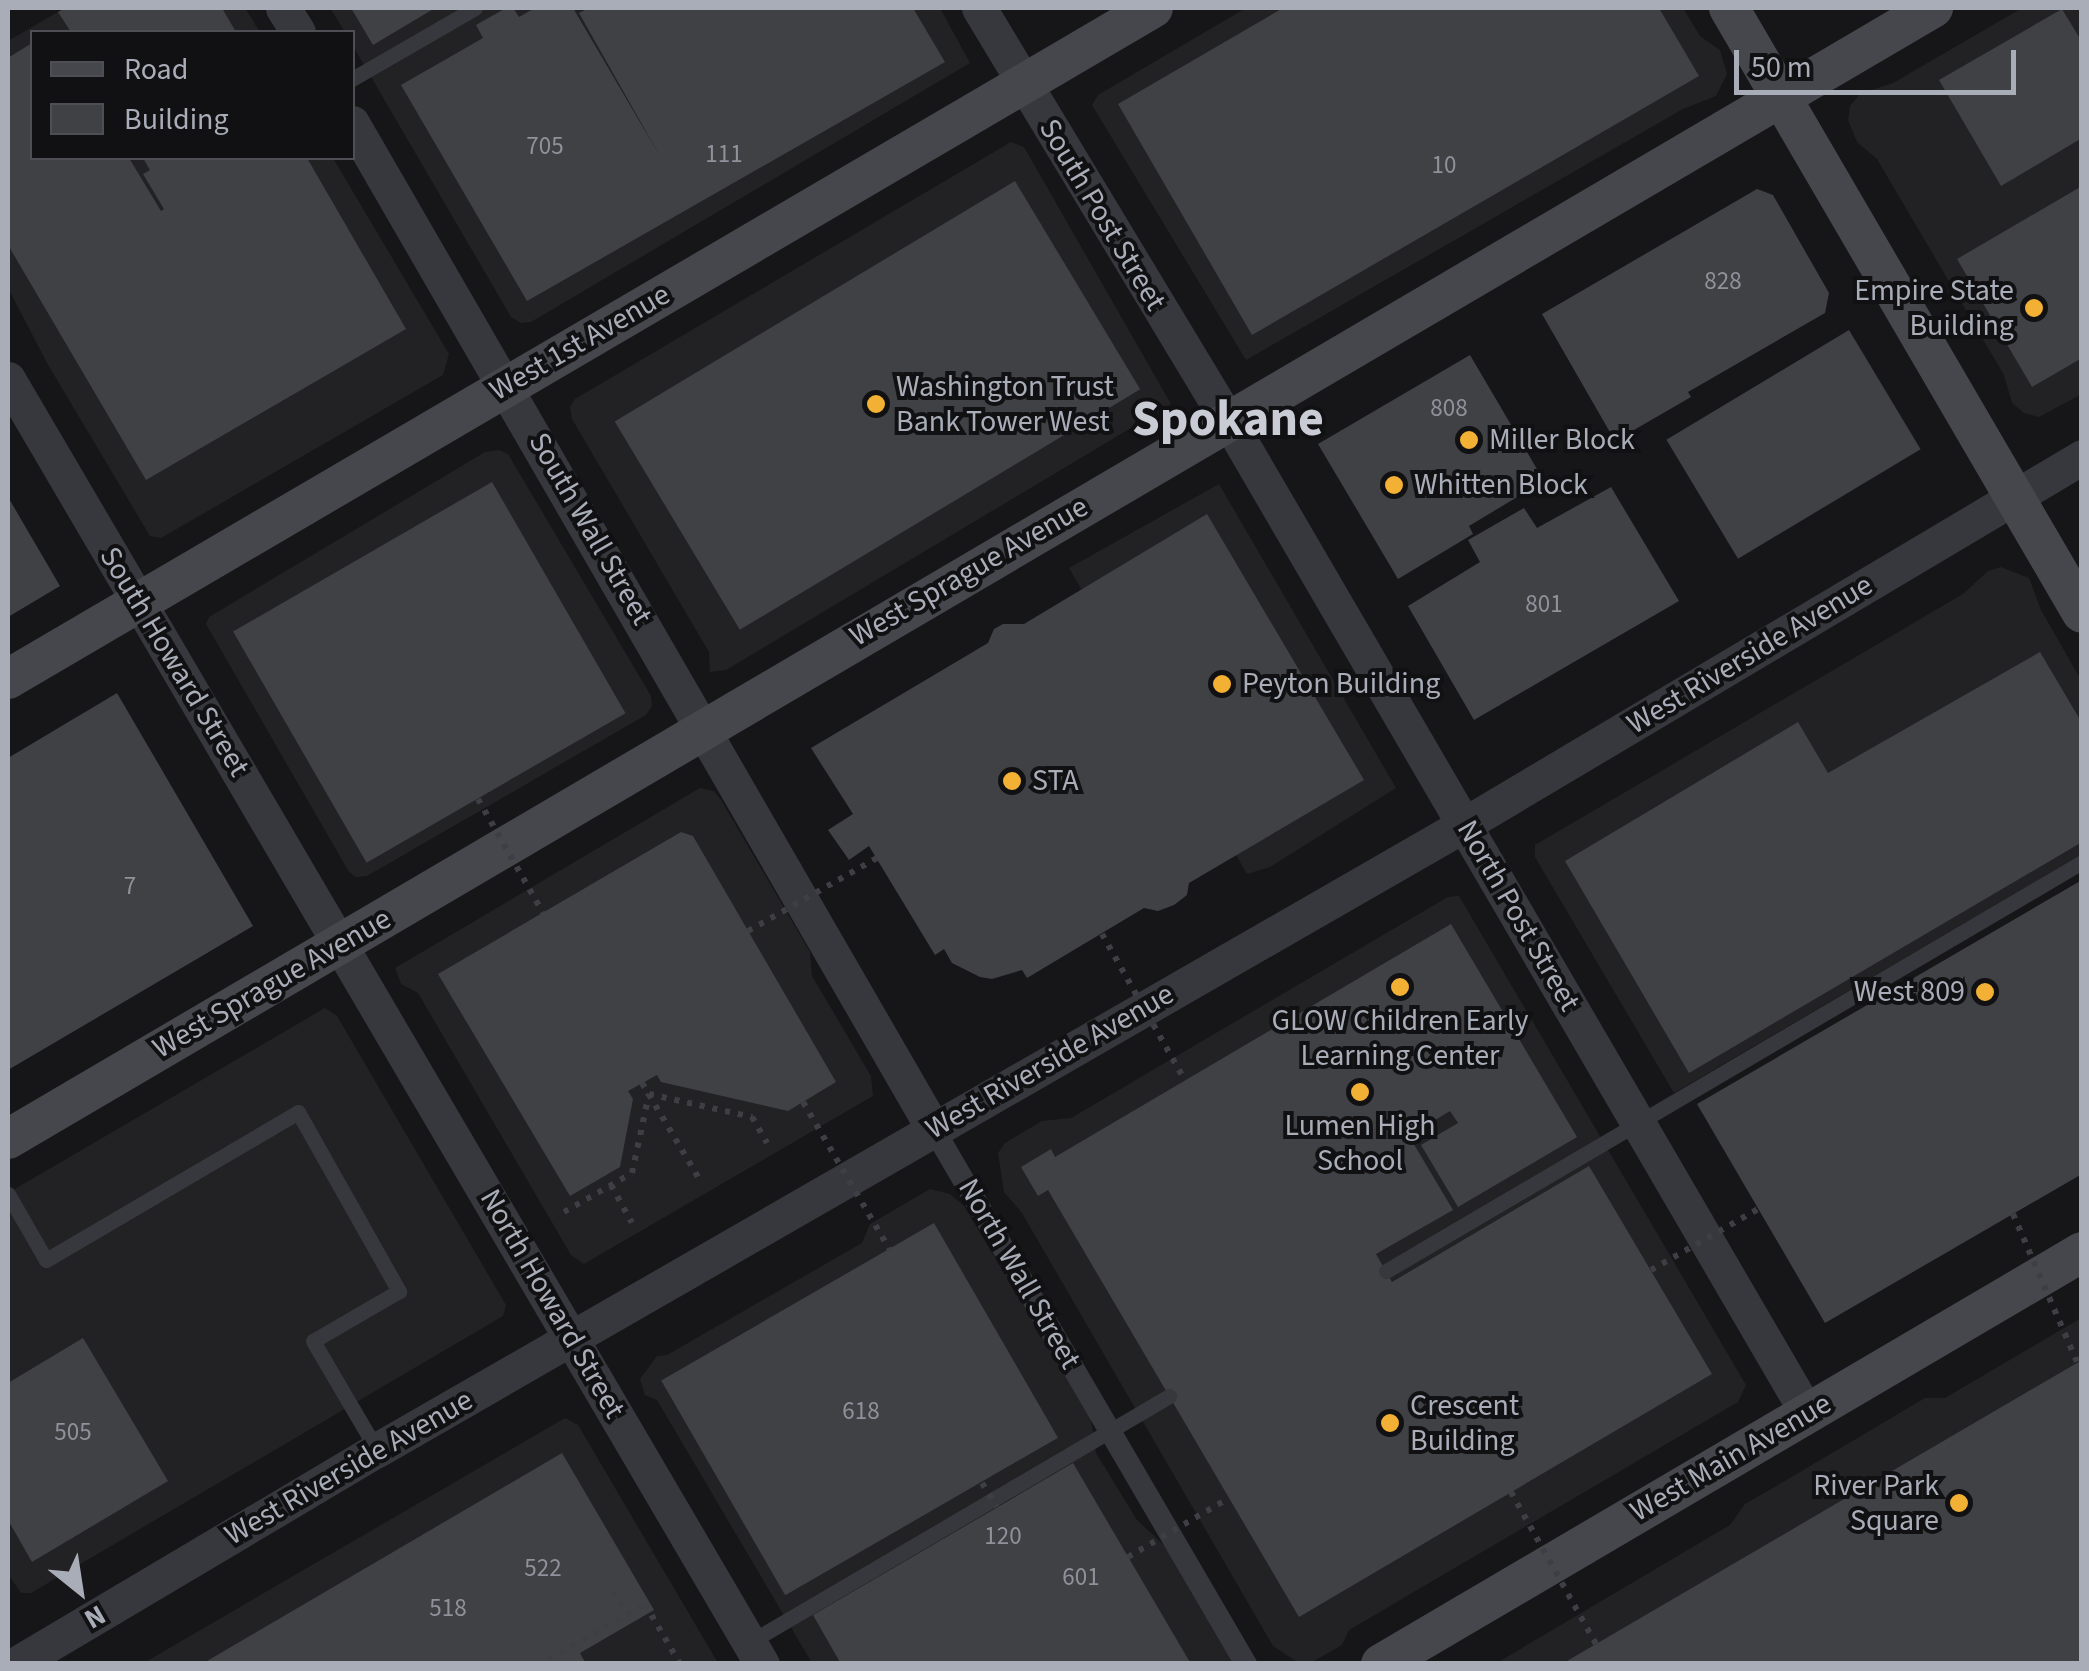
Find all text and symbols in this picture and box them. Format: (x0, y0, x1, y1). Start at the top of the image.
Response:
legend (30, 30, 355, 160)
scale bar (1739, 30, 2022, 92)
text: 50 m (1751, 46, 1812, 89)
text: Road (124, 48, 188, 91)
text: Building (124, 98, 229, 141)
street label: South Post Street (1031, 113, 1173, 317)
house number: 705 (526, 131, 564, 161)
house number: 111 (705, 139, 743, 169)
house number: 10 (1432, 150, 1456, 180)
house number: 828 (1704, 266, 1742, 296)
place label: Empire State Building (1854, 273, 2014, 344)
street label: West 1st Avenue (484, 277, 676, 409)
marker: Empire State Building (2023, 297, 2045, 319)
place label: Washington Trust Bank Tower West (896, 369, 1114, 440)
district label: Spokane (1132, 390, 1324, 450)
marker: Washington Trust Bank Tower West (865, 393, 887, 415)
house number: 808 (1430, 393, 1468, 423)
place label: Miller Block (1489, 422, 1635, 458)
street label: South Wall Street (520, 427, 660, 631)
marker: Miller Block (1458, 429, 1480, 451)
place label: Whitten Block (1414, 467, 1588, 503)
marker: Whitten Block (1383, 474, 1405, 496)
street label: West Sprague Avenue (844, 489, 1094, 655)
street label: South Howard Street (91, 541, 257, 783)
street label: West Riverside Avenue (1621, 567, 1879, 743)
house number: 801 (1525, 589, 1563, 619)
place label: Peyton Building (1242, 666, 1440, 702)
marker: Peyton Building (1211, 673, 1233, 695)
place label: STA (1032, 763, 1079, 799)
marker: STA (1001, 770, 1023, 792)
street label: North Post Street (1449, 814, 1587, 1018)
house number: 7 (124, 871, 136, 901)
street label: West Sprague Avenue (147, 901, 397, 1067)
place label: West 809 (1854, 974, 1965, 1010)
street label: West Riverside Avenue (920, 976, 1180, 1148)
marker: GLOW Children Early Learning Center (1389, 976, 1411, 998)
marker: West 809 (1974, 981, 1996, 1003)
place label: GLOW Children Early Learning Center (1271, 1003, 1529, 1074)
marker: Lumen High School (1349, 1081, 1371, 1103)
place label: Lumen High School (1284, 1108, 1436, 1178)
street label: North Wall Street (950, 1173, 1088, 1375)
street label: North Howard Street (472, 1183, 632, 1425)
street label: West Riverside Avenue (219, 1382, 479, 1554)
street label: West Main Avenue (1624, 1386, 1838, 1530)
place label: Crescent Building (1410, 1388, 1519, 1458)
house number: 618 (842, 1396, 880, 1426)
marker: Crescent Building (1379, 1412, 1401, 1434)
house number: 505 (54, 1417, 92, 1447)
place label: River Park Square (1813, 1468, 1939, 1538)
marker: River Park Square (1948, 1492, 1970, 1514)
house number: 120 (984, 1521, 1022, 1551)
north arrow (30, 1541, 130, 1641)
house number: 522 (524, 1553, 562, 1583)
house number: 601 (1062, 1562, 1100, 1592)
house number: 518 (429, 1593, 467, 1623)
text: N (77, 1595, 113, 1639)

